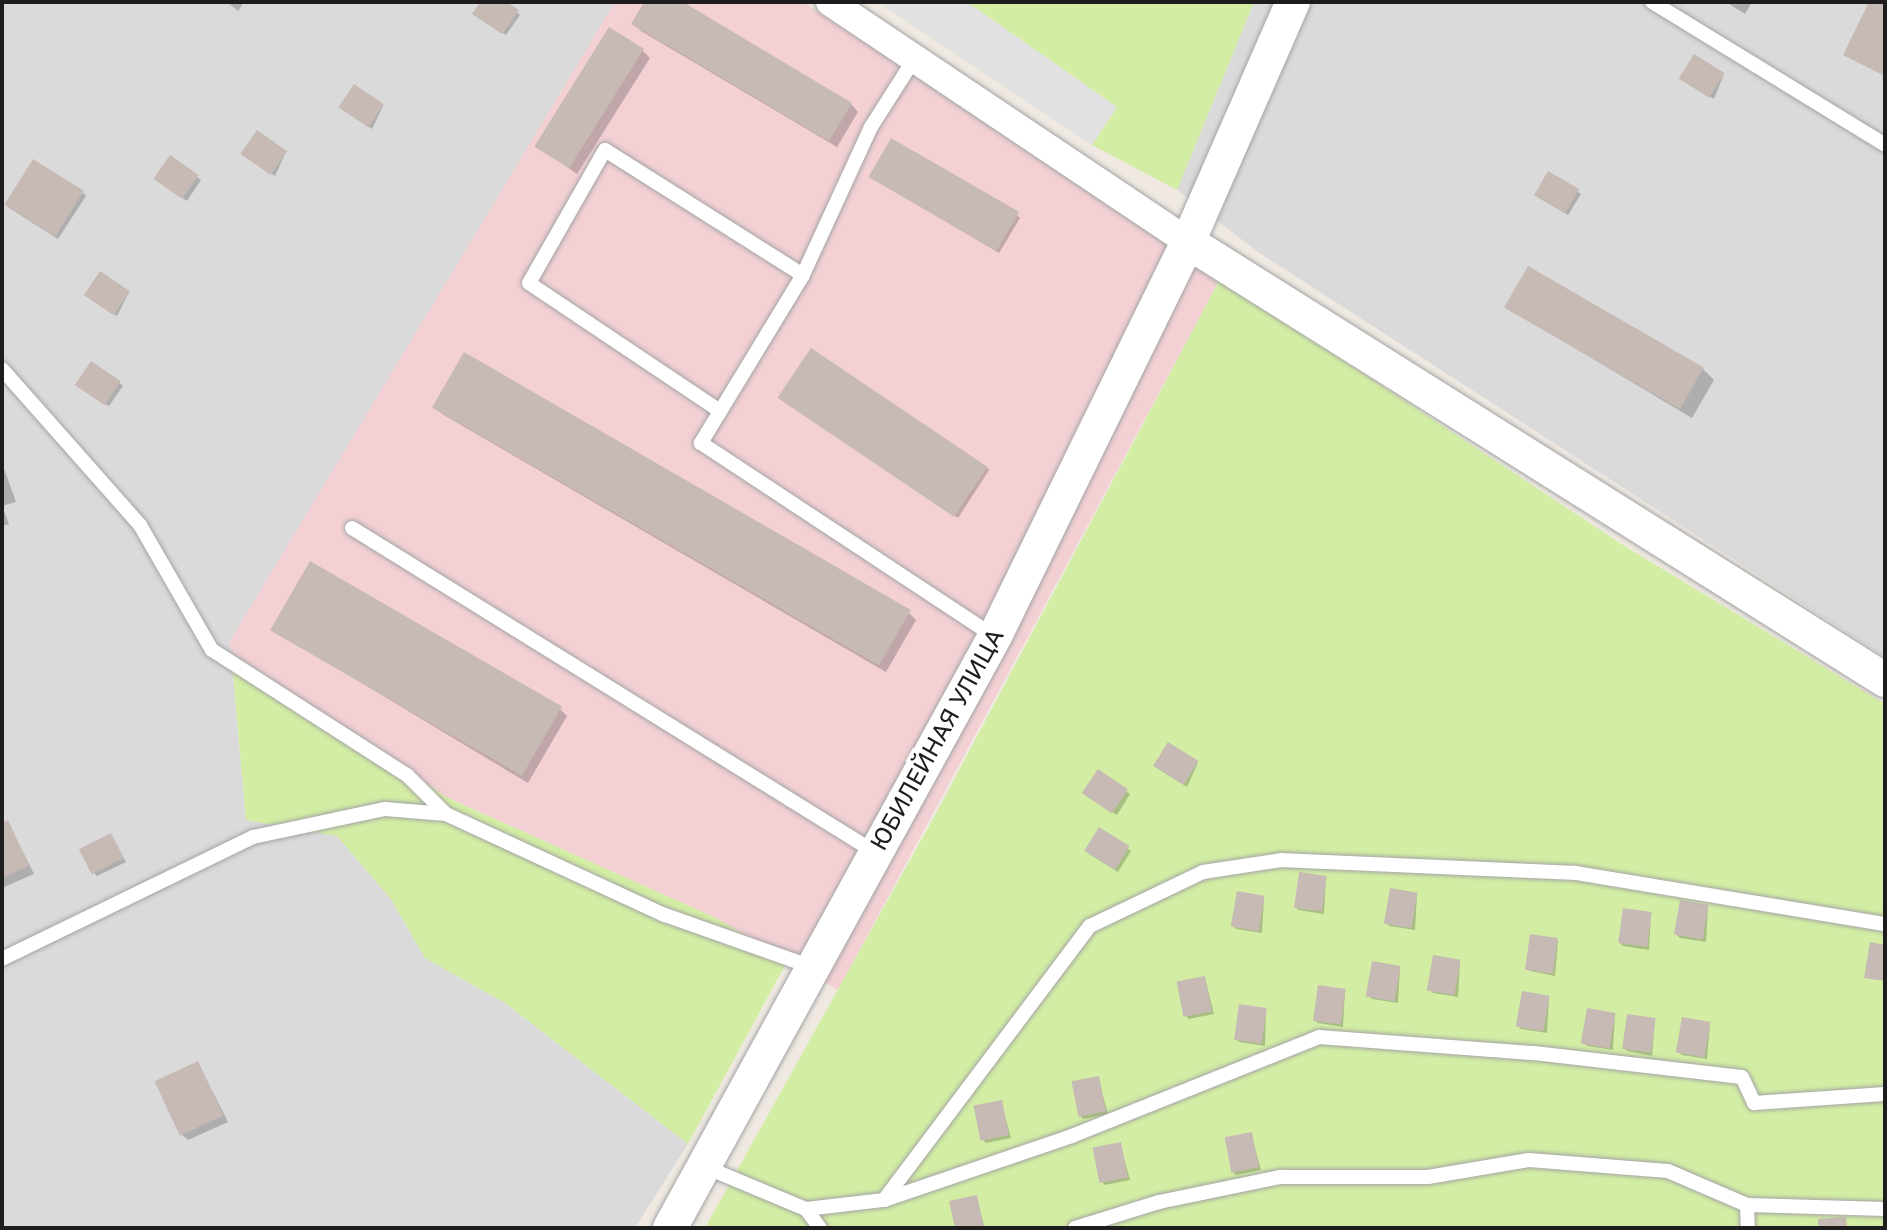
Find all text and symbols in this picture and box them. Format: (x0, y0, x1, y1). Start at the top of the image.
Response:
street label: ЮБИЛЕЙНАЯ УЛИЦА (863, 623, 1009, 855)

